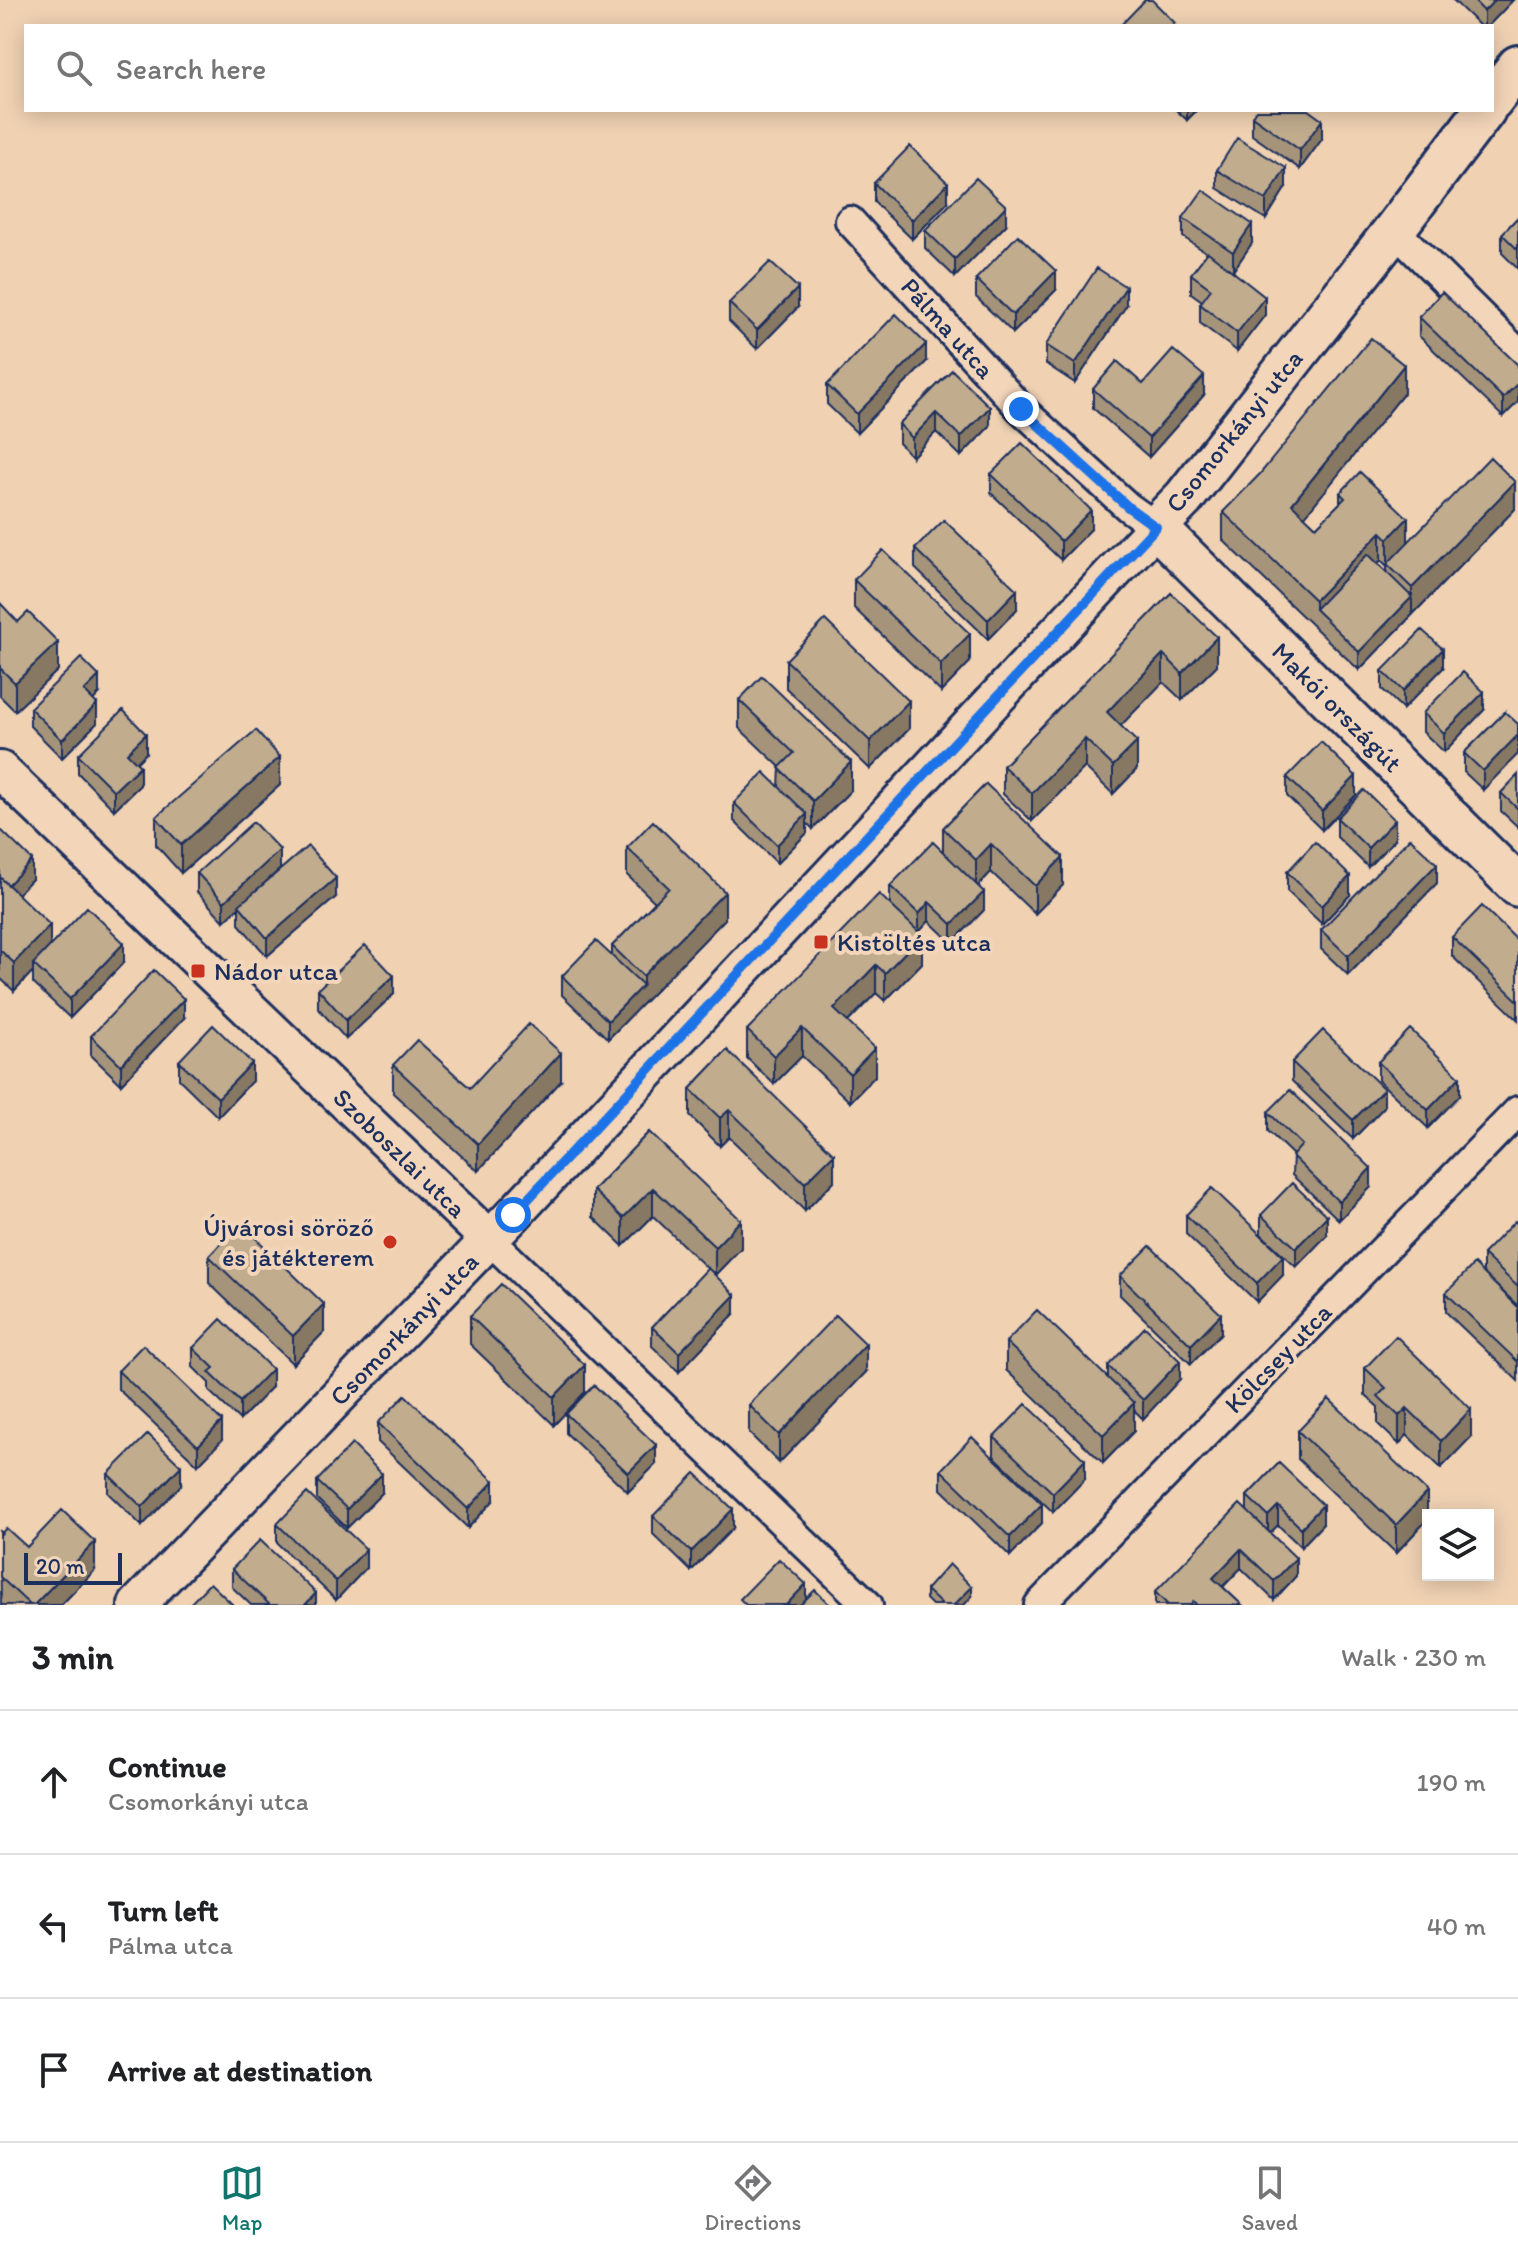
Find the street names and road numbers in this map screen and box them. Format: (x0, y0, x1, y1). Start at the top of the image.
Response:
street label: Pálma utca (894, 271, 1002, 385)
street label: Csomorkányi utca (1158, 343, 1310, 519)
street label: Makói országút (1265, 635, 1409, 779)
street label: Szoboszlai utca (327, 1081, 474, 1225)
street label: Csomorkányi utca (323, 1246, 485, 1412)
street label: Kölcsey utca (1218, 1296, 1339, 1420)

